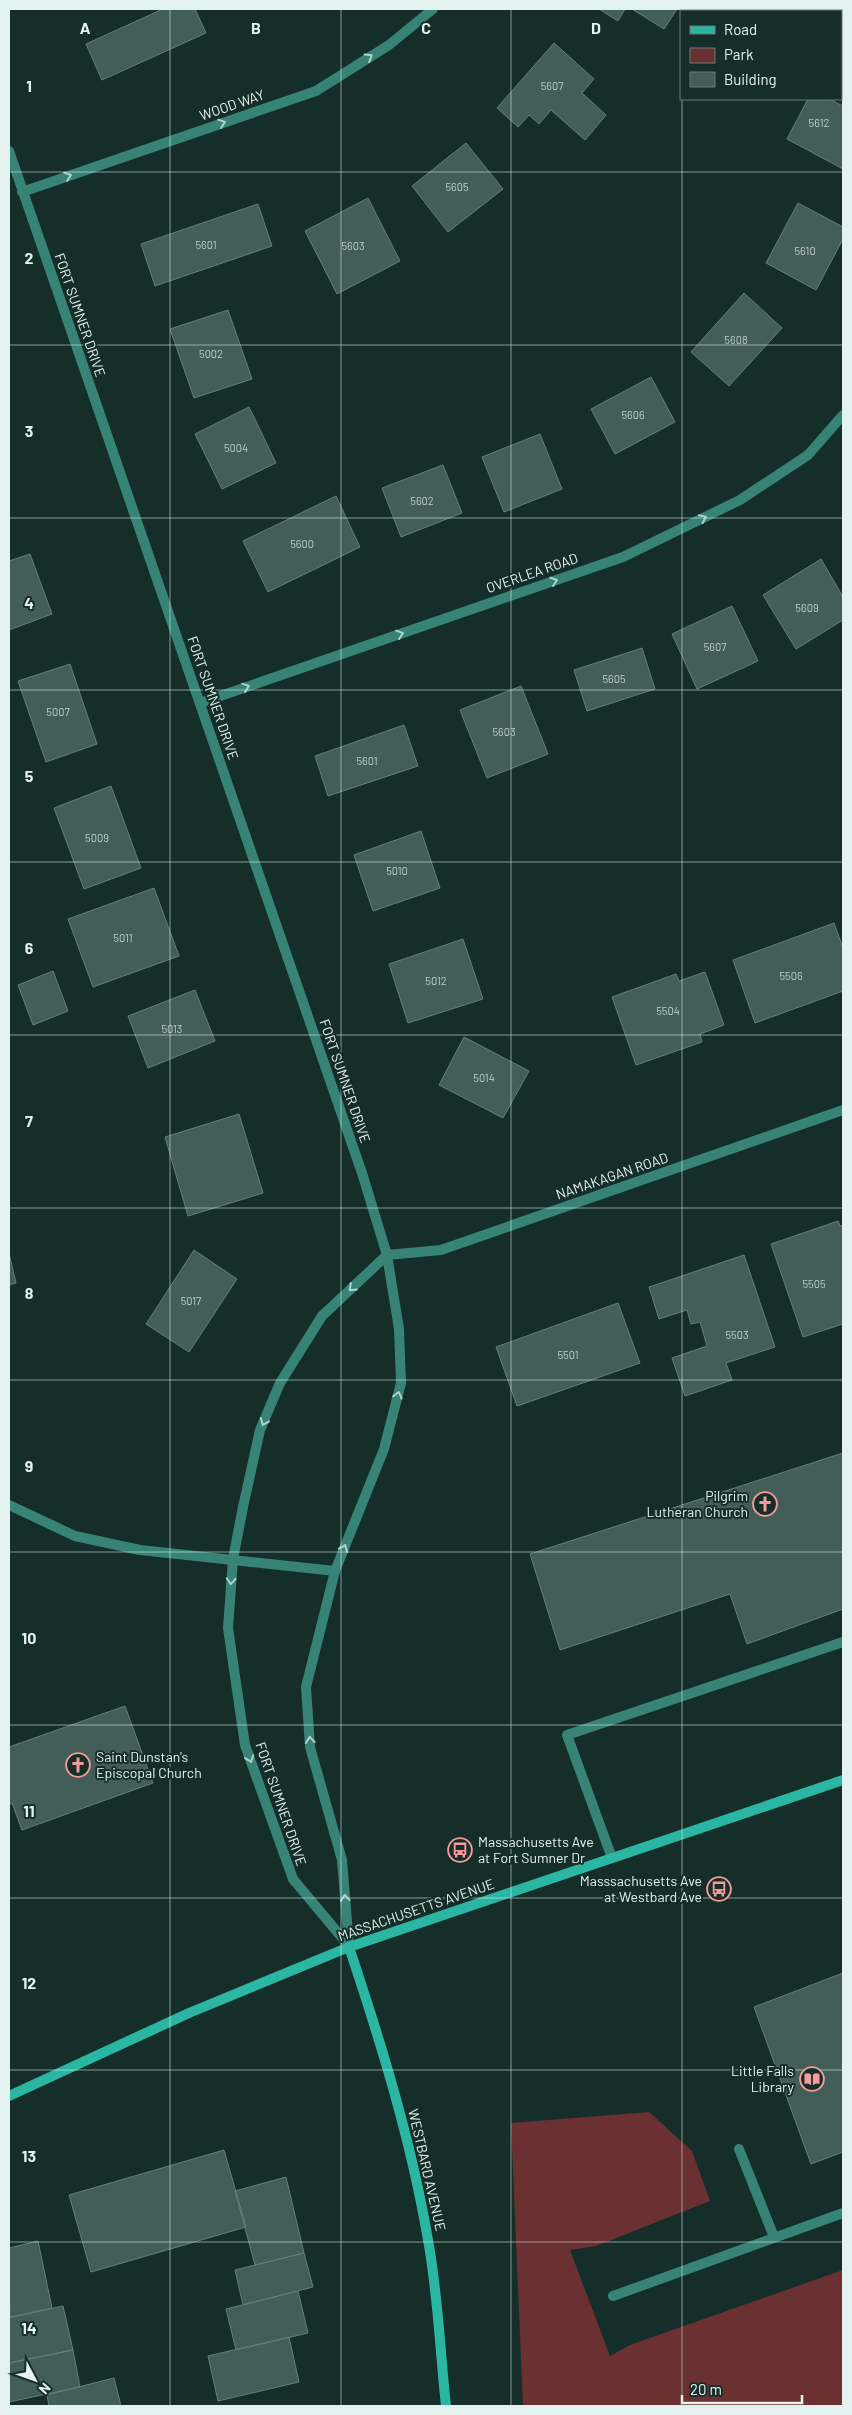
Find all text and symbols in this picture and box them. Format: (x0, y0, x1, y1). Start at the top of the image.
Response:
legend (680, 10, 842, 100)
text: A (80, 18, 91, 37)
text: B (251, 18, 261, 37)
text: C (421, 18, 431, 37)
text: D (591, 18, 601, 37)
text: Road (724, 20, 757, 38)
text: Park (724, 45, 754, 63)
one-way arrow (364, 54, 373, 64)
text: Building (724, 70, 777, 88)
text: 1 (26, 76, 32, 95)
house number: 5607 (541, 79, 563, 92)
street label: WOOD WAY (197, 86, 266, 124)
house number: 5612 (809, 116, 830, 129)
one-way arrow (217, 119, 226, 129)
one-way arrow (63, 172, 72, 182)
house number: 5605 (445, 180, 469, 193)
house number: 5601 (195, 238, 217, 251)
house number: 5603 (341, 239, 365, 252)
house number: 5610 (794, 244, 816, 257)
text: 2 (25, 248, 34, 267)
street label: FORT SUMNER DRIVE (51, 251, 110, 379)
house number: 5608 (724, 333, 748, 346)
house number: 5002 (199, 347, 223, 360)
house number: 5606 (621, 408, 645, 421)
text: 3 (25, 421, 33, 440)
house number: 5004 (224, 441, 248, 454)
house number: 5602 (410, 494, 434, 507)
one-way arrow (698, 514, 707, 524)
house number: 5600 (290, 537, 314, 550)
street label: OVERLEA ROAD (484, 549, 580, 596)
one-way arrow (549, 576, 557, 586)
text: 4 (24, 593, 34, 612)
house number: 5609 (795, 601, 819, 614)
one-way arrow (395, 630, 404, 640)
street label: FORT SUMNER DRIVE (184, 634, 243, 762)
house number: 5607 (704, 640, 726, 653)
house number: 5605 (602, 672, 626, 685)
one-way arrow (242, 683, 250, 693)
house number: 5007 (46, 705, 70, 718)
house number: 5603 (492, 725, 516, 738)
house number: 5601 (356, 754, 378, 767)
text: 5 (25, 766, 34, 785)
house number: 5009 (85, 831, 109, 844)
house number: 5010 (386, 864, 408, 877)
house number: 5011 (113, 931, 133, 944)
text: 6 (25, 938, 34, 957)
house number: 5506 (779, 969, 803, 982)
house number: 5012 (425, 974, 447, 987)
house number: 5504 (656, 1004, 680, 1017)
street label: FORT SUMNER DRIVE (316, 1017, 375, 1145)
house number: 5013 (161, 1022, 183, 1035)
house number: 5014 (473, 1071, 495, 1084)
text: 7 (25, 1111, 33, 1130)
street label: NAMAKAGAN ROAD (554, 1148, 670, 1203)
house number: 5505 (802, 1277, 826, 1290)
one-way arrow (348, 1282, 357, 1291)
text: 8 (25, 1283, 34, 1302)
house number: 5017 (181, 1294, 201, 1307)
house number: 5503 (725, 1328, 749, 1341)
house number: 5501 (557, 1348, 579, 1361)
one-way arrow (392, 1391, 403, 1400)
one-way arrow (259, 1417, 270, 1426)
text: 9 (25, 1456, 33, 1475)
place label: Pilgrim Lutheran Church (647, 1487, 748, 1520)
church icon: Pilgrim Lutheran Church (752, 1491, 778, 1517)
one-way arrow (338, 1544, 349, 1553)
one-way arrow (226, 1577, 237, 1585)
text: 10 (22, 1628, 36, 1647)
one-way arrow (305, 1736, 316, 1744)
street label: FORT SUMNER DRIVE (252, 1740, 311, 1868)
place label: Saint Dunstan's Episcopal Church (96, 1748, 202, 1781)
church icon: Saint Dunstan's Episcopal Church (65, 1752, 91, 1778)
one-way arrow (244, 1754, 254, 1763)
text: 11 (23, 1801, 35, 1820)
place label: Massachusetts Ave at Fort Sumner Dr (478, 1833, 594, 1866)
bus stop icon: Massachusetts Ave at Fort Sumner Dr (447, 1837, 473, 1863)
place label: Masssachusetts Ave at Westbard Ave (580, 1872, 702, 1905)
street label: MASSACHUSETTS AVENUE (335, 1875, 496, 1944)
bus stop icon: Masssachusetts Ave at Westbard Ave (706, 1876, 732, 1902)
one-way arrow (340, 1894, 351, 1902)
text: 12 (22, 1973, 36, 1992)
place label: Little Falls Library (731, 2062, 795, 2095)
library icon: Little Falls Library (799, 2066, 825, 2092)
street label: WESTBARD AVENUE (405, 2107, 450, 2233)
text: 13 (22, 2146, 36, 2165)
text: 14 (21, 2318, 37, 2337)
north arrow (10, 2355, 60, 2405)
scale bar (682, 2372, 802, 2404)
text: N (36, 2380, 55, 2398)
text: 20 m (690, 2380, 722, 2398)

